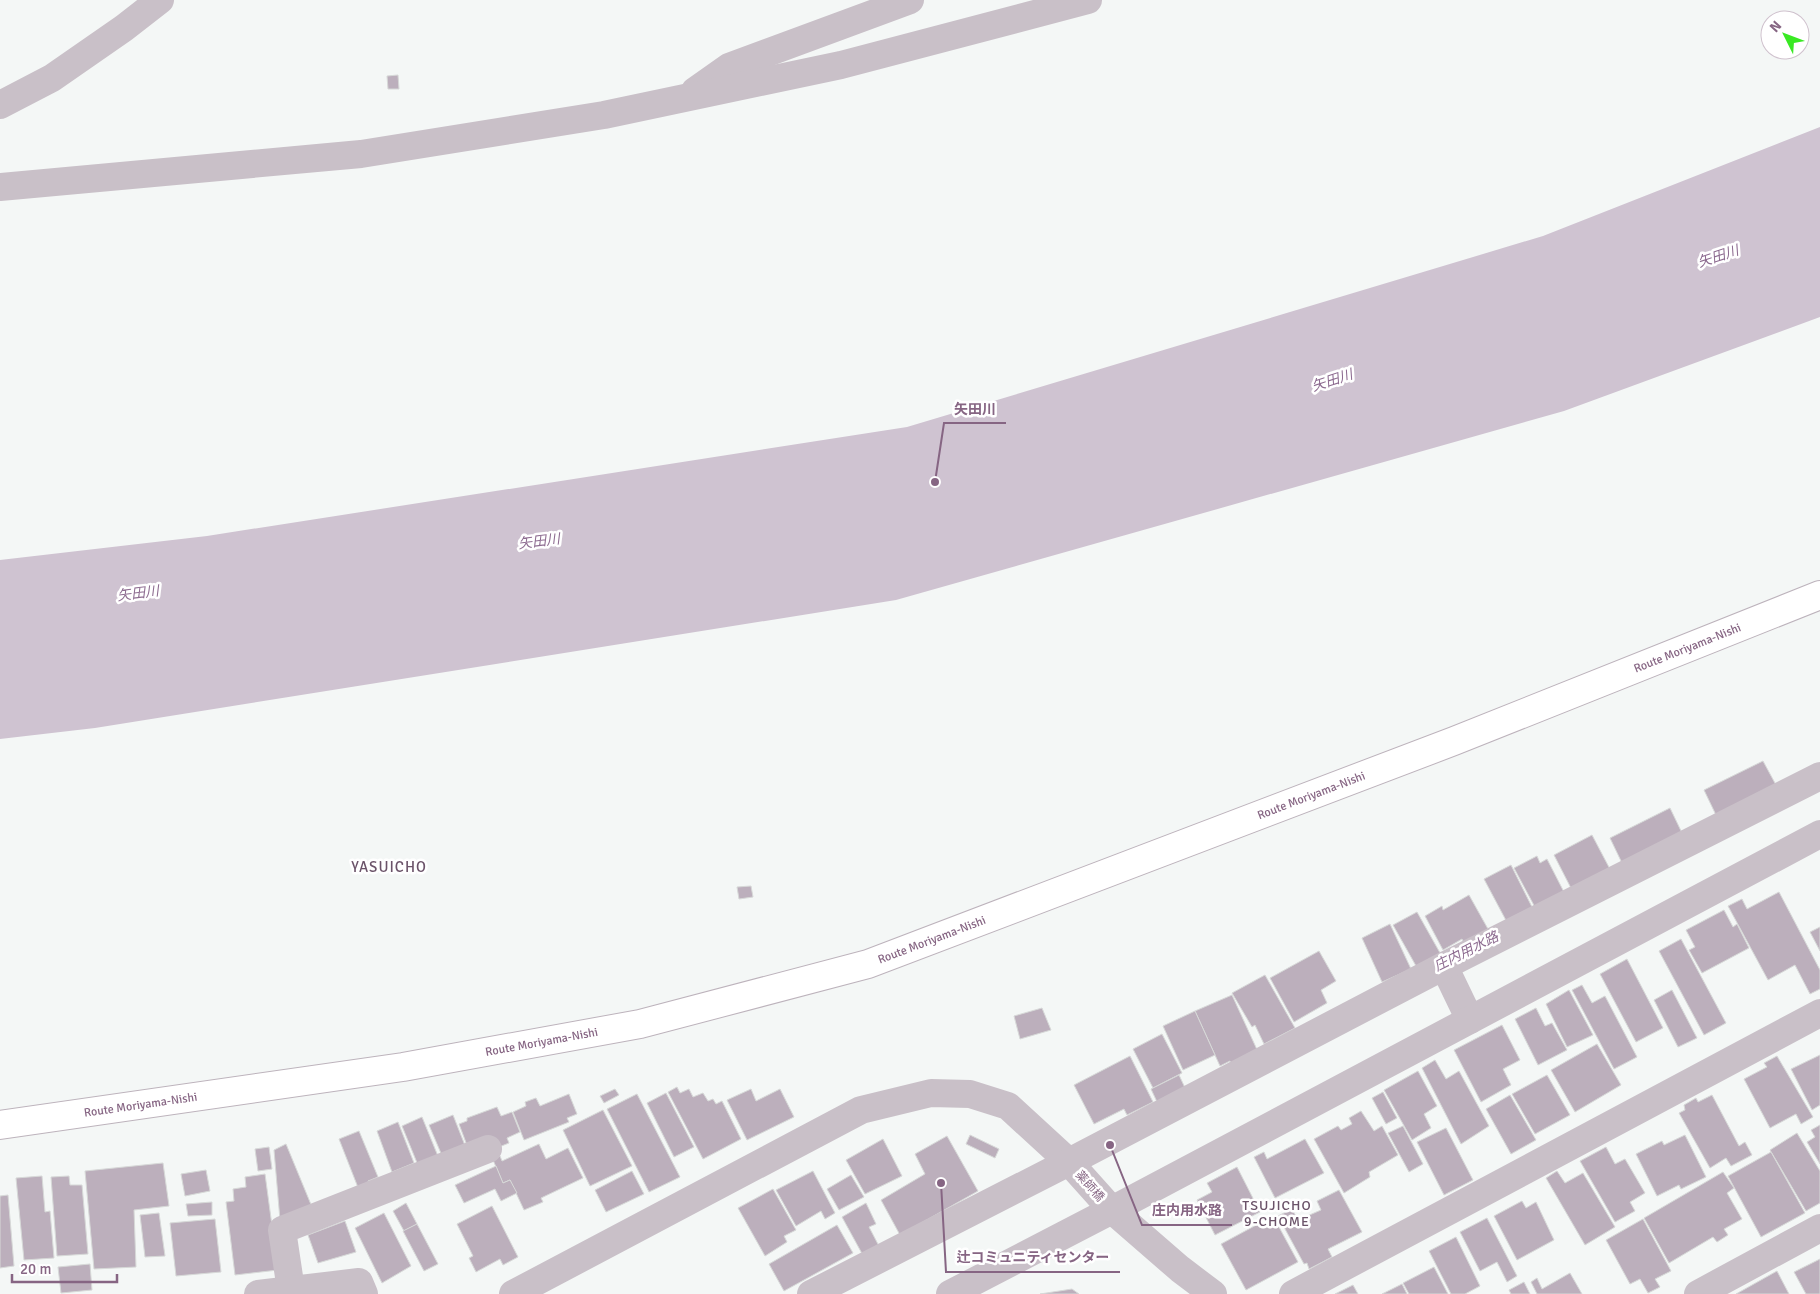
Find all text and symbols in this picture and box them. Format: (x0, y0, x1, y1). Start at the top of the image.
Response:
north arrow (1760, 10, 1810, 60)
text: N (1766, 17, 1785, 36)
water label: 矢田川 (1696, 241, 1743, 271)
water label: 矢田川 (1310, 365, 1357, 395)
callout: 矢田川 (944, 394, 1006, 423)
text: 矢田川 (954, 401, 996, 418)
water label: 矢田川 (517, 530, 563, 552)
water label: 矢田川 (116, 582, 162, 604)
street label: Route Moriyama-Nishi (1632, 620, 1743, 677)
street label: Route Moriyama-Nishi (1255, 768, 1367, 823)
district label: YASUICHO (351, 858, 427, 876)
street label: Route Moriyama-Nishi (876, 913, 988, 968)
water label: 庄内用水路 (1431, 928, 1502, 975)
street label: Route Moriyama-Nishi (484, 1025, 599, 1060)
street label: Route Moriyama-Nishi (83, 1090, 198, 1121)
street label: 薬師橋 (1072, 1168, 1107, 1205)
callout: 庄内用水路 (1142, 1196, 1232, 1225)
district label: TSUJICHO 9-CHOME (1242, 1197, 1312, 1230)
text: 庄内用水路 (1152, 1202, 1222, 1219)
callout: 辻コミュニティセンター (946, 1243, 1120, 1272)
text: 辻コミュニティセンター (956, 1249, 1110, 1266)
scale bar (12, 1252, 118, 1284)
text: 20 m (20, 1260, 51, 1278)

